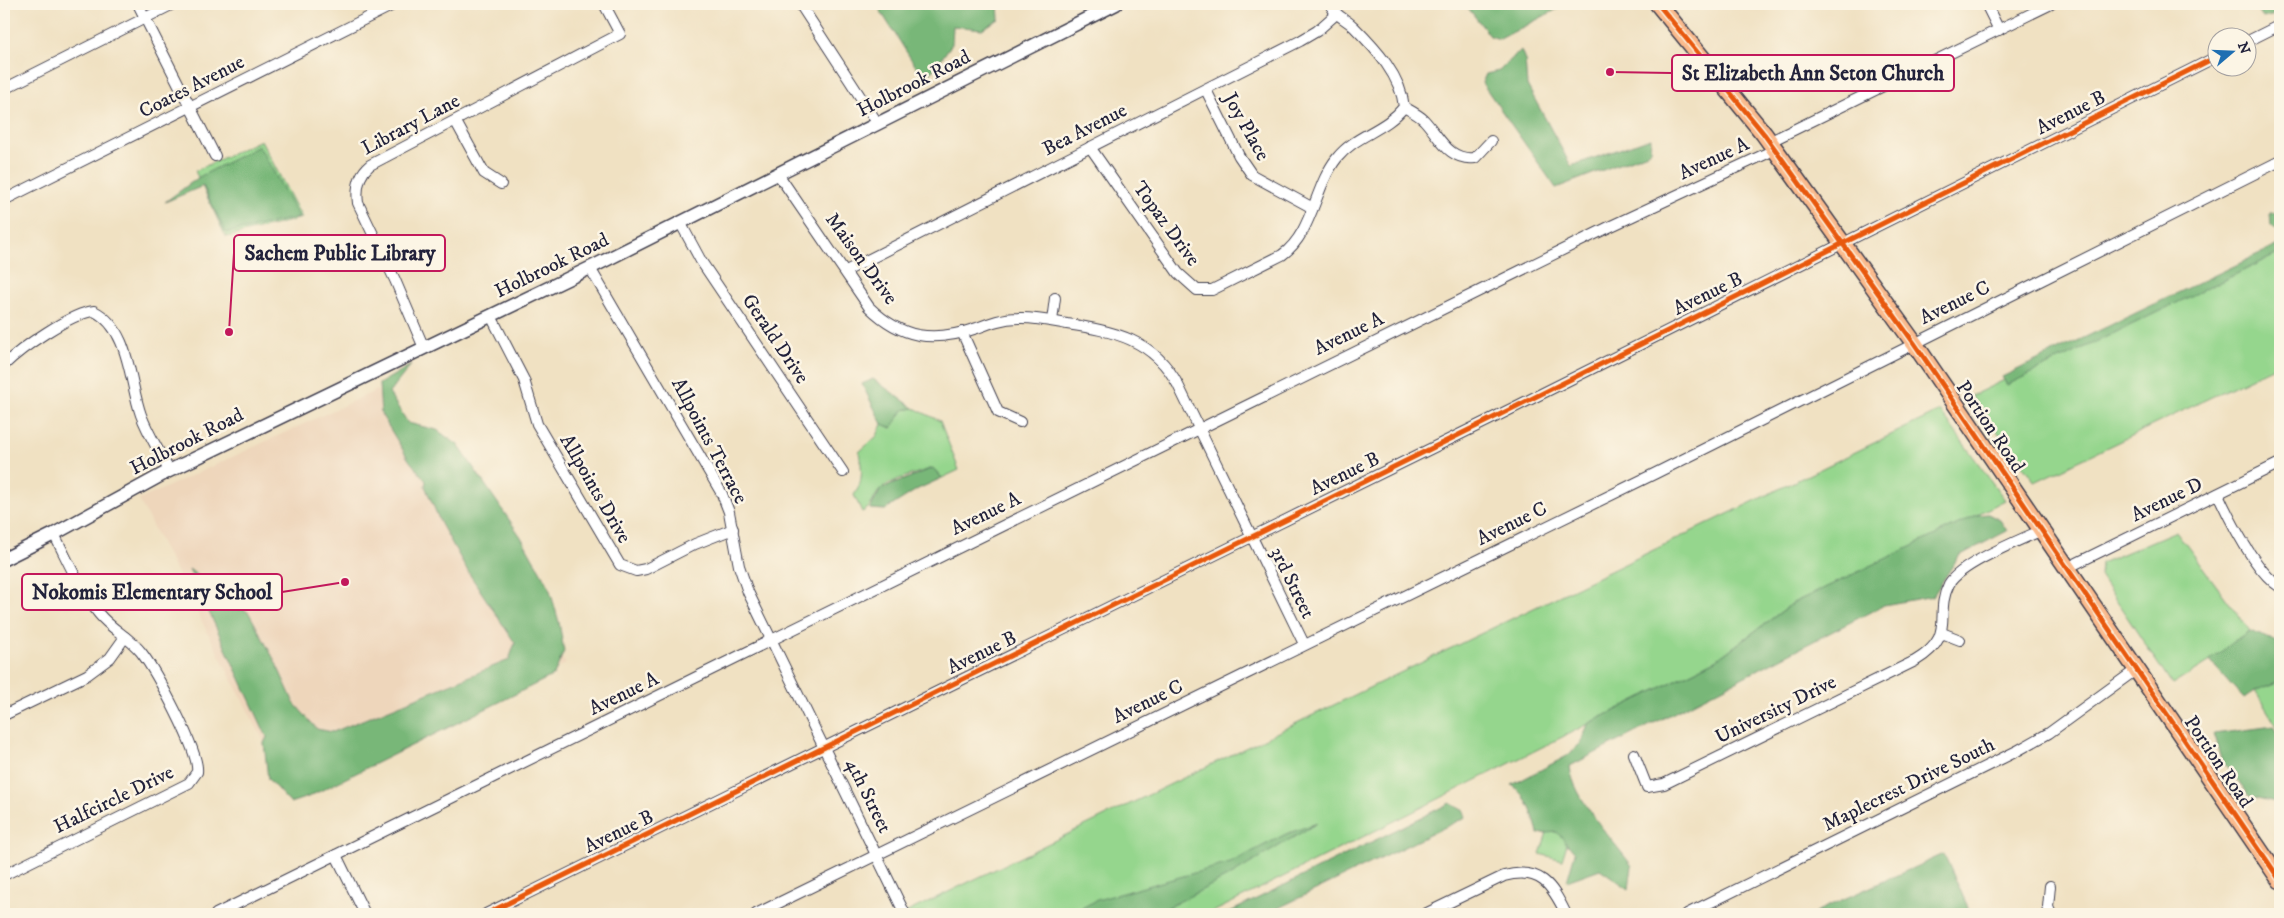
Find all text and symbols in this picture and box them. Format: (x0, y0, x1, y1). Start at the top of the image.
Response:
north arrow (2206, 28, 2256, 78)
text: N (2233, 40, 2254, 57)
street label: Holbrook Road (853, 45, 975, 123)
street label: Coates Avenue (135, 50, 249, 124)
callout: St Elizabeth Ann Seton Church (1672, 55, 1954, 91)
text: St Elizabeth Ann Seton Church (1682, 61, 1945, 87)
street label: Avenue B (2032, 85, 2110, 141)
street label: Joy Place (1216, 87, 1275, 165)
street label: Library Lane (358, 89, 464, 161)
street label: Bea Avenue (1039, 98, 1131, 162)
street label: Avenue A (1675, 132, 1753, 186)
street label: Topaz Drive (1127, 177, 1205, 271)
street label: Maison Drive (819, 208, 903, 310)
street label: Holbrook Road (491, 228, 613, 304)
callout: Sachem Public Library (234, 235, 445, 271)
text: Sachem Public Library (244, 241, 437, 267)
street label: Avenue B (1669, 266, 1747, 322)
street label: Avenue C (1916, 275, 1994, 331)
street label: Gerald Drive (736, 289, 814, 389)
street label: Avenue A (1310, 306, 1388, 362)
street label: Allpoints Terrace (665, 374, 753, 508)
street label: Portion Road (1950, 376, 2030, 478)
street label: Holbrook Road (126, 403, 248, 481)
street label: Allpoints Drive (554, 430, 636, 548)
street label: Avenue B (1306, 446, 1384, 502)
street label: Avenue D (2127, 472, 2207, 528)
street label: Avenue A (947, 486, 1025, 542)
street label: Avenue C (1473, 496, 1551, 552)
street label: 3rd Street (1264, 543, 1320, 623)
callout: Nokomis Elementary School (22, 574, 282, 610)
text: Nokomis Elementary School (32, 580, 273, 606)
street label: Avenue B (943, 625, 1021, 681)
street label: Avenue A (585, 666, 663, 722)
street label: University Drive (1711, 670, 1841, 750)
street label: Avenue C (1109, 674, 1187, 730)
street label: Portion Road (2178, 711, 2258, 813)
street label: Maplecrest Drive South (1819, 732, 2000, 837)
street label: 4th Street (839, 755, 897, 837)
street label: Halfcircle Drive (50, 760, 178, 840)
street label: Avenue B (580, 804, 658, 860)

